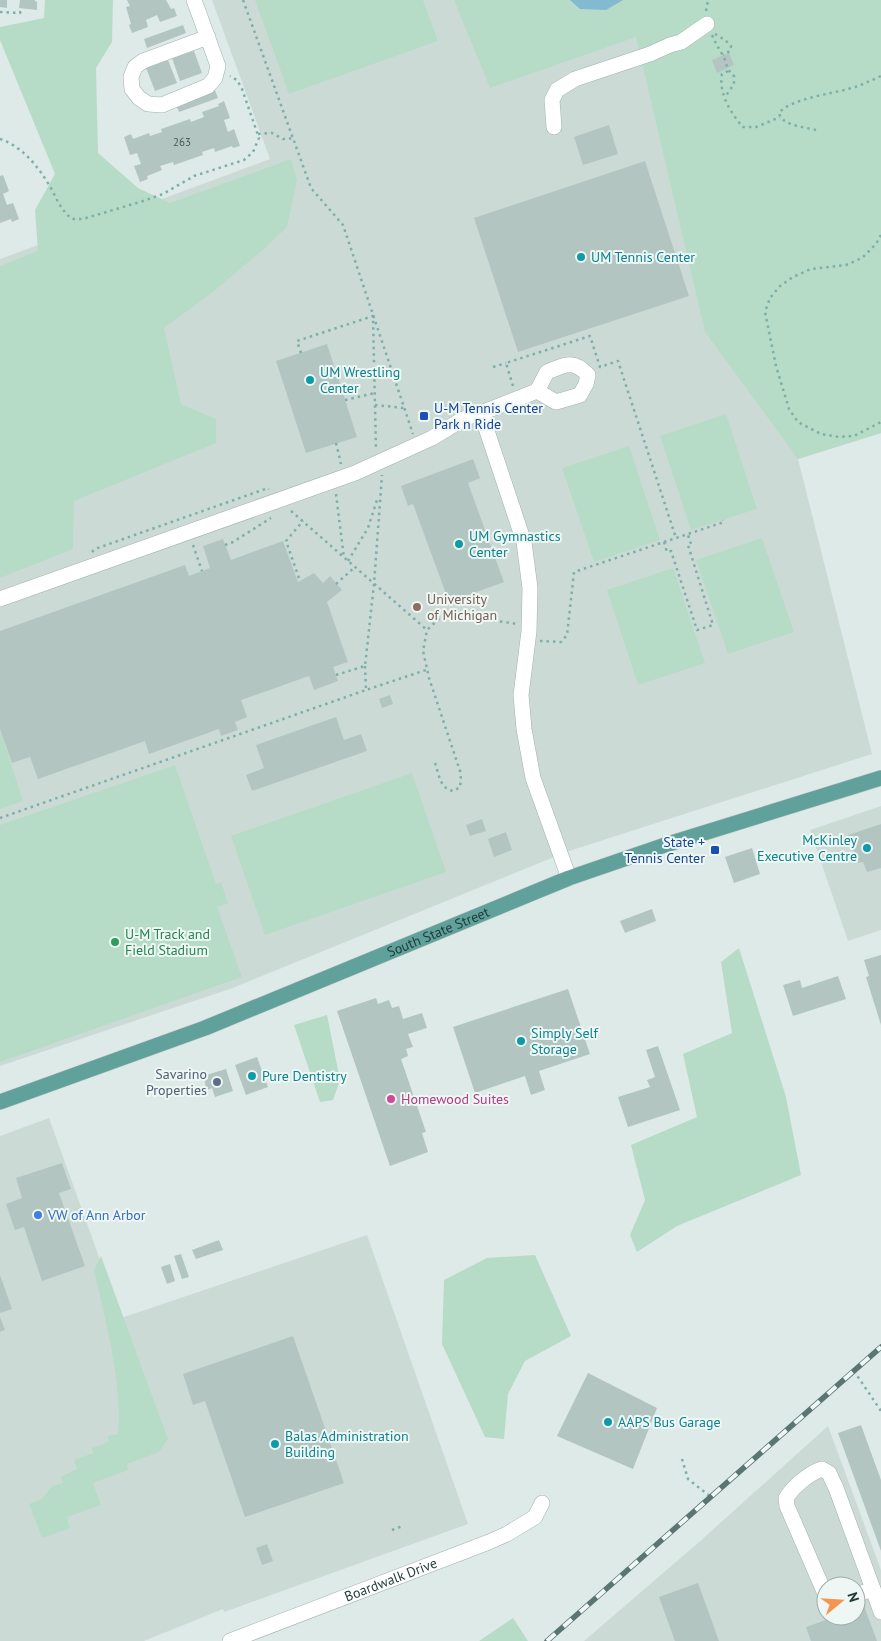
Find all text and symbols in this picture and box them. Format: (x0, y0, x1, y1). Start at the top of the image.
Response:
house number: 263 (173, 135, 191, 149)
place label: UM Tennis Center (591, 248, 695, 266)
marker: UM Tennis Center (575, 251, 587, 263)
place label: UM Wrestling Center (320, 363, 400, 397)
marker: UM Wrestling Center (304, 374, 316, 386)
place label: U-M Tennis Center Park n Ride (434, 399, 543, 433)
marker: U-M Tennis Center Park n Ride (418, 410, 430, 422)
place label: UM Gymnastics Center (469, 527, 561, 561)
marker: UM Gymnastics Center (453, 538, 465, 550)
place label: University of Michigan (427, 590, 497, 624)
marker: University of Michigan (411, 601, 423, 613)
place label: McKinley Executive Centre (757, 831, 857, 865)
place label: State + Tennis Center (624, 833, 705, 867)
marker: McKinley Executive Centre (861, 842, 873, 854)
marker: State + Tennis Center (709, 844, 721, 856)
street label: South State Street (384, 903, 492, 961)
place label: U-M Track and Field Stadium (125, 925, 210, 959)
marker: U-M Track and Field Stadium (109, 936, 121, 948)
place label: Simply Self Storage (531, 1024, 599, 1058)
marker: Simply Self Storage (515, 1035, 527, 1047)
place label: Savarino Properties (146, 1065, 207, 1099)
place label: Pure Dentistry (262, 1067, 347, 1085)
marker: Pure Dentistry (246, 1070, 258, 1082)
marker: Savarino Properties (211, 1076, 223, 1088)
place label: Homewood Suites (401, 1090, 509, 1108)
marker: Homewood Suites (385, 1093, 397, 1105)
place label: VW of Ann Arbor (47, 1206, 146, 1224)
marker: VW of Ann Arbor (32, 1209, 44, 1221)
place label: AAPS Bus Garage (618, 1413, 721, 1431)
marker: AAPS Bus Garage (602, 1416, 614, 1428)
place label: Balas Administration Building (285, 1427, 409, 1461)
marker: Balas Administration Building (269, 1438, 281, 1450)
street label: Boardwalk Drive (342, 1554, 440, 1605)
north arrow (816, 1576, 866, 1626)
text: N (843, 1590, 863, 1604)

